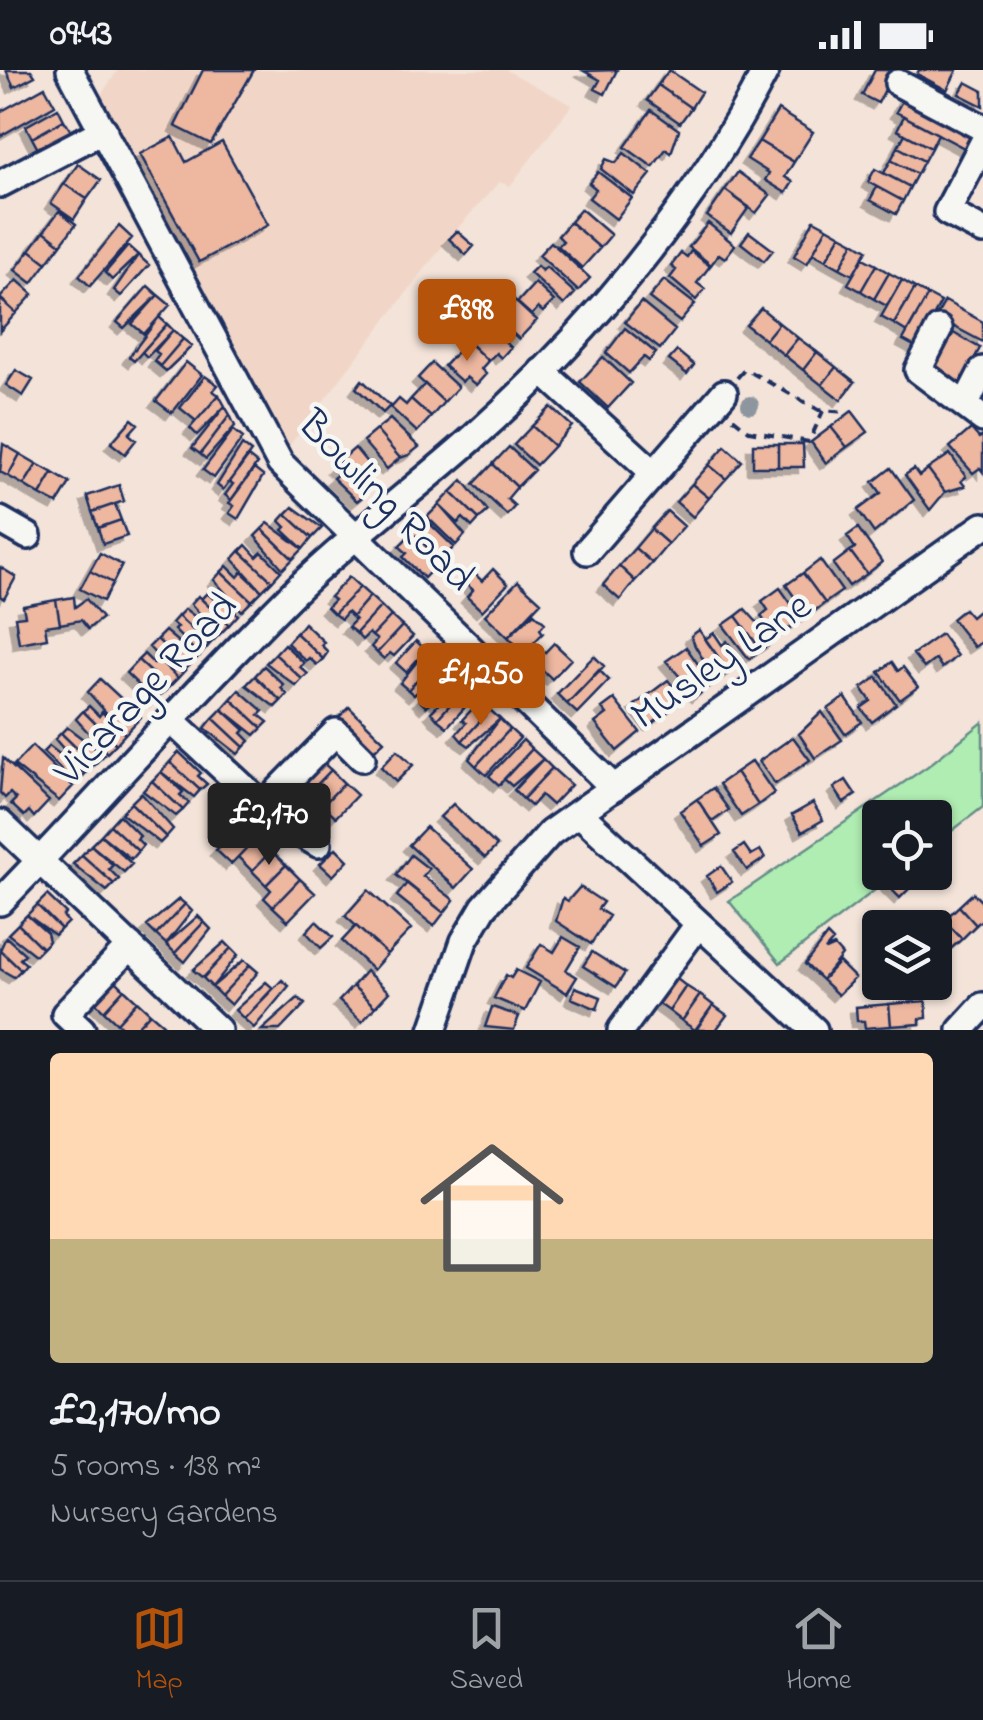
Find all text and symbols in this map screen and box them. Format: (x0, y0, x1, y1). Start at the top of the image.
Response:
text: 09:43 (50, 7, 112, 63)
pin: £898 (408, 279, 526, 364)
text: £898 (440, 288, 494, 335)
street label: Bowling Road (281, 396, 488, 607)
street label: Musley Lane (619, 577, 825, 747)
street label: Vicarage Road (40, 579, 253, 801)
pin: £1,250 (400, 643, 562, 728)
text: £1,250 (439, 652, 523, 699)
pin: £2,170 (188, 783, 350, 868)
text: £2,170 (230, 792, 308, 839)
map controls (862, 800, 952, 1000)
button: locate (862, 800, 952, 890)
button: layers (862, 910, 952, 1000)
icon: home (402, 1118, 582, 1298)
text: £2,170/mo (50, 1383, 221, 1444)
text: 5 rooms · 138 m² (50, 1444, 261, 1491)
text: Nursery Gardens (50, 1491, 278, 1538)
tab: Map (132, 1601, 187, 1702)
tab: Saved (450, 1601, 523, 1702)
tab: Home (786, 1601, 851, 1702)

